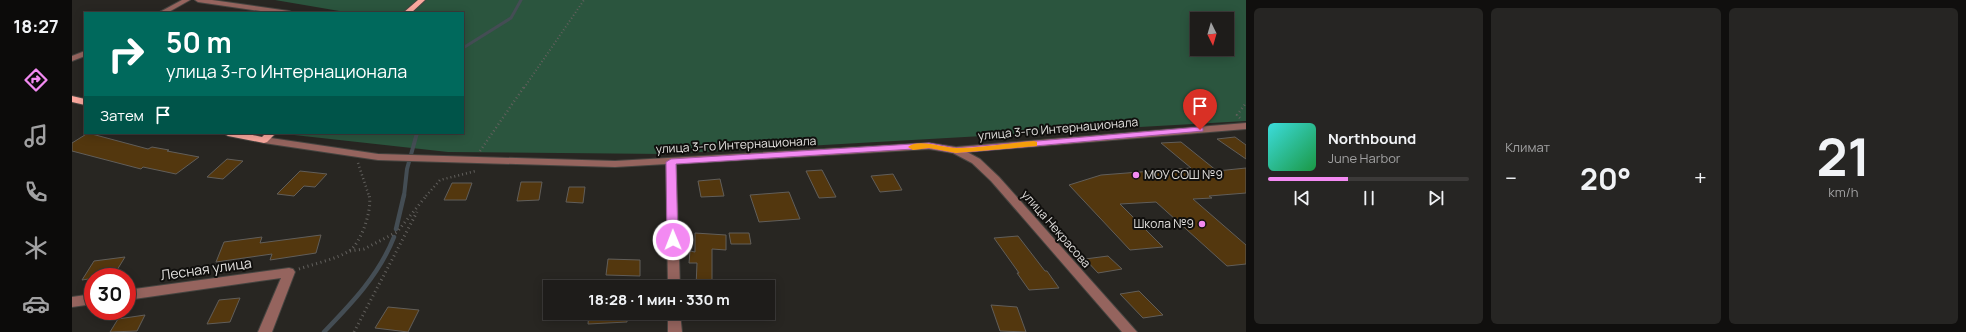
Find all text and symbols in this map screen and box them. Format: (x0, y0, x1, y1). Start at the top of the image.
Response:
north arrow (1190, 12, 1234, 56)
map controls (1190, 12, 1234, 56)
text: 18:27 (13, 14, 59, 38)
text: 50 m (166, 23, 232, 61)
icon: right (100, 28, 152, 80)
text: улица 3-го Интернационала (166, 59, 407, 83)
icon: directions (22, 66, 50, 94)
pin (1183, 89, 1217, 130)
icon: arrive (1189, 95, 1211, 117)
icon: arrive (152, 104, 174, 126)
text: Затем (100, 105, 144, 126)
street label: улица 3-го Интернационала (977, 113, 1139, 144)
text: 21 (1816, 121, 1870, 192)
icon: music (22, 122, 50, 150)
text: Northbound (1328, 128, 1416, 149)
street label: улица 3-го Интернационала (655, 132, 817, 157)
text: Климат (1505, 138, 1550, 156)
text: June Harbor (1328, 149, 1401, 167)
text: 20° (1580, 158, 1631, 199)
text: − (1505, 163, 1517, 193)
text: + (1694, 163, 1707, 193)
place label: МОУ СОШ №9 (1144, 166, 1223, 183)
marker: МОУ СОШ №9 (1131, 170, 1141, 180)
icon: phone (22, 178, 50, 206)
text: km/h (1828, 183, 1858, 201)
street label: улица Некрасова (1018, 186, 1095, 271)
icon: previous (1291, 187, 1313, 209)
icon: pause (1358, 187, 1380, 209)
icon: next (1425, 187, 1447, 209)
place label: Школа №9 (1133, 215, 1194, 232)
position arrow (652, 219, 694, 261)
marker: Школа №9 (1197, 219, 1207, 229)
icon: climate (22, 234, 50, 262)
street label: Лесная улица (159, 253, 253, 284)
speed limit sign: 30 (84, 268, 136, 320)
text: 18:28 · 1 мин · 330 m (588, 289, 730, 310)
icon: car (22, 290, 50, 318)

